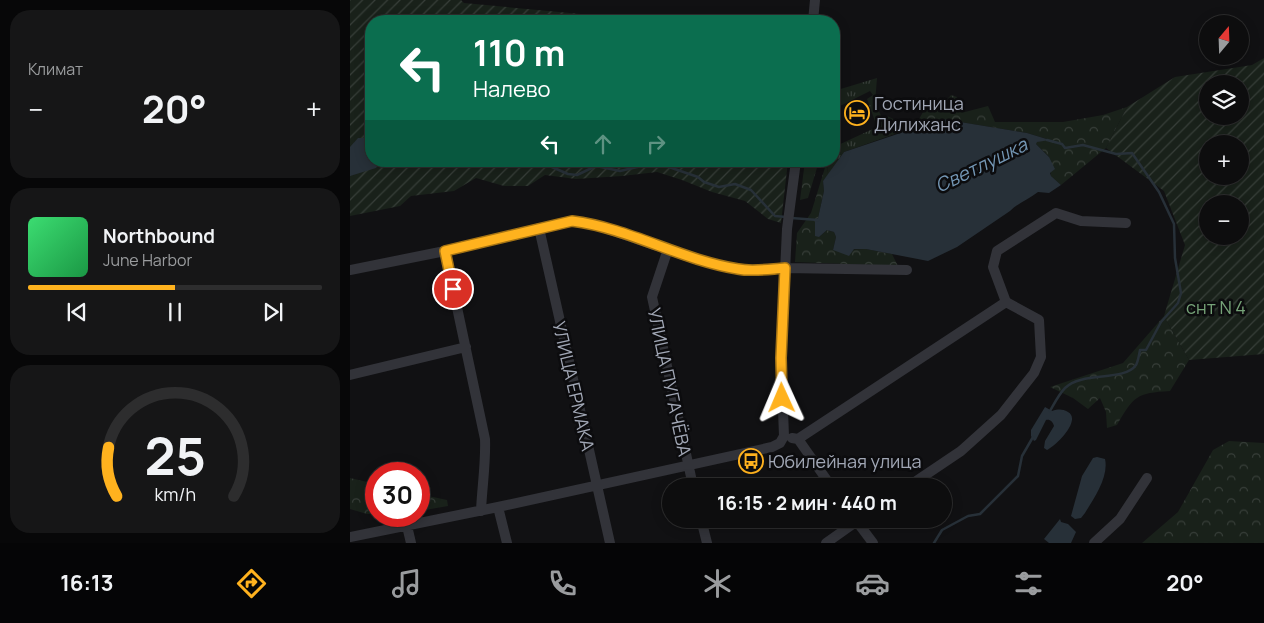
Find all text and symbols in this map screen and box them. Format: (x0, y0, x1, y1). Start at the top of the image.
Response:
north arrow (1199, 15, 1249, 65)
map controls (1199, 15, 1249, 245)
text: 110 m (473, 29, 565, 77)
icon: left (390, 35, 455, 100)
text: Климат (28, 58, 83, 80)
text: Налево (473, 74, 551, 104)
button: layers (1199, 75, 1249, 125)
text: 20° (142, 82, 207, 134)
text: − (28, 90, 43, 128)
text: + (306, 90, 322, 128)
place label: Гостиница Дилижанс (874, 91, 964, 136)
hotel icon: Гостиница Дилижанс (844, 100, 870, 126)
icon: left (536, 130, 564, 158)
icon: ahead (589, 130, 617, 158)
icon: right (642, 130, 670, 158)
water label: Светлушка (931, 131, 1033, 199)
button: + (1199, 135, 1249, 185)
button: − (1199, 195, 1249, 245)
text: Northbound (103, 223, 215, 249)
text: June Harbor (103, 249, 192, 271)
pin (432, 268, 474, 310)
icon: arrive (439, 275, 467, 303)
park label: снт N 4 (1186, 295, 1246, 319)
icon: previous (63, 298, 91, 326)
icon: pause (161, 298, 189, 326)
icon: next (259, 298, 287, 326)
street label: УЛИЦА ПУГАЧЁВА (643, 305, 698, 459)
street label: УЛИЦА ЕРМАКА (547, 319, 601, 454)
position arrow (755, 371, 807, 423)
text: 25 (144, 420, 206, 491)
bus stop icon: Юбилейная улица (738, 448, 764, 474)
place label: Юбилейная улица (768, 449, 921, 473)
speed limit sign: 30 (365, 462, 430, 527)
text: km/h (154, 482, 196, 506)
text: 16:15 · 2 мин · 440 m (717, 490, 897, 516)
icon: directions (234, 566, 269, 601)
icon: music (389, 566, 424, 601)
icon: phone (545, 566, 580, 601)
icon: climate (700, 566, 735, 601)
icon: car (855, 566, 890, 601)
icon: filters (1011, 566, 1046, 601)
text: 16:13 (60, 568, 113, 598)
text: 20° (1166, 568, 1204, 598)

